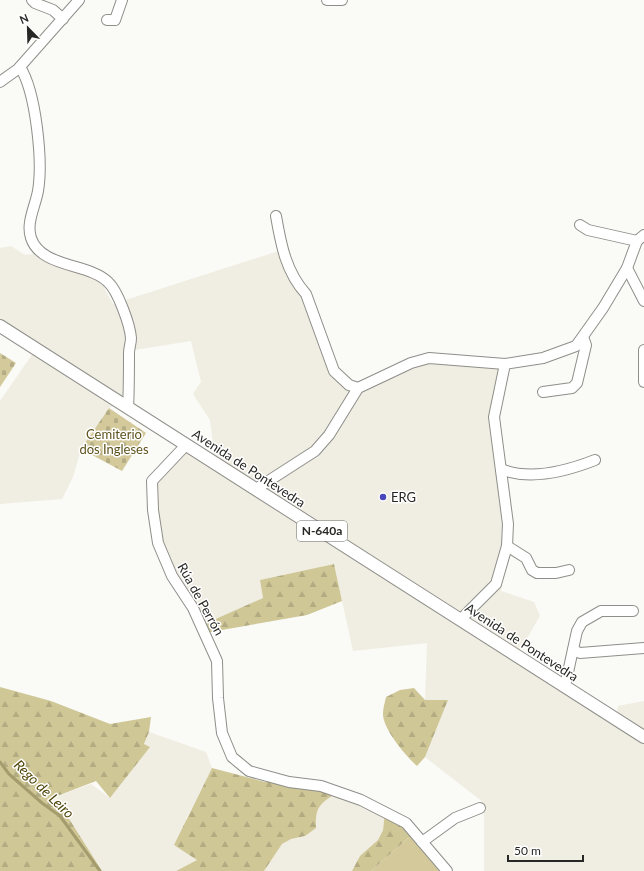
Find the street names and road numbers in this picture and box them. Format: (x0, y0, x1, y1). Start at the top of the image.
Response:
street label: Avenida de Pontevedra (189, 425, 309, 511)
road number: N-640a (297, 521, 347, 541)
street label: Rúa de Perrón (174, 560, 228, 638)
street label: Avenida de Pontevedra (462, 599, 582, 685)

